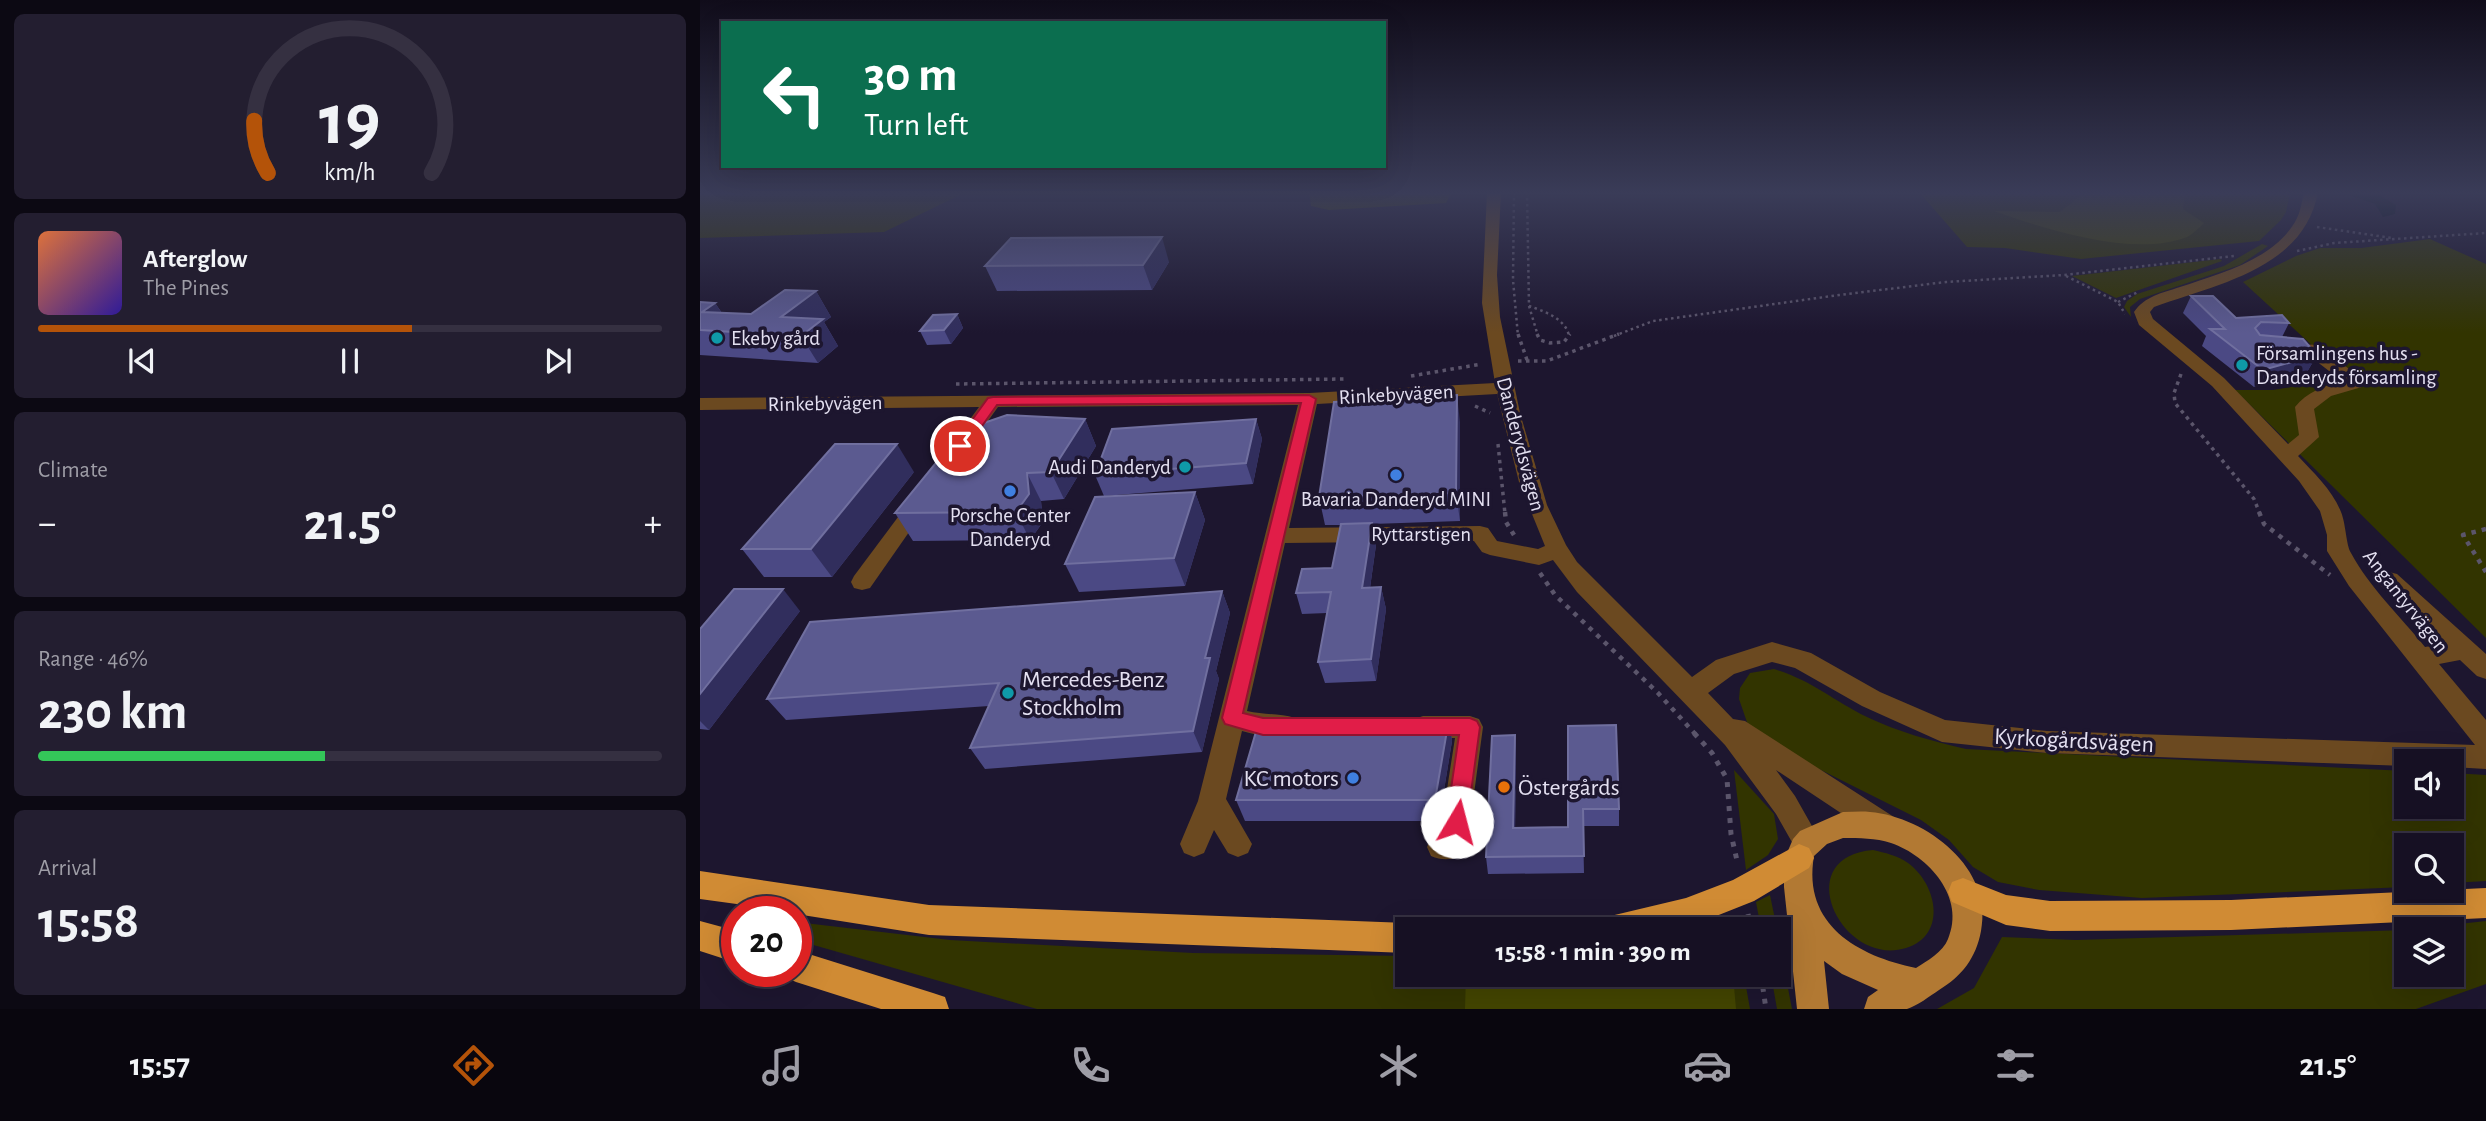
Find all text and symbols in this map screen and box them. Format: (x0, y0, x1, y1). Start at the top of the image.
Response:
icon: left (749, 49, 840, 140)
text: 30 m (864, 51, 958, 100)
text: 19 (319, 85, 381, 158)
text: Turn left (864, 109, 968, 141)
text: km/h (324, 159, 376, 184)
text: Afterglow (143, 246, 247, 272)
text: The Pines (143, 277, 229, 300)
place label: Ekeby gård (731, 328, 820, 349)
marker: Ekeby gård (709, 330, 725, 346)
icon: previous (123, 342, 161, 380)
icon: pause (331, 342, 369, 380)
icon: next (539, 342, 577, 380)
place label: Församlingens hus - Danderyds församling (2256, 343, 2437, 388)
marker: Församlingens hus - Danderyds församling (2234, 357, 2250, 373)
street label: Danderydsvägen (1493, 375, 1548, 513)
street label: Rinkebyvägen (1338, 381, 1454, 408)
street label: Rinkebyvägen (767, 392, 883, 415)
pin (930, 416, 990, 476)
icon: arrive (941, 427, 979, 465)
place label: Audi Danderyd (1048, 457, 1171, 478)
text: Climate (38, 459, 108, 482)
marker: Audi Danderyd (1177, 459, 1193, 475)
marker: Bavaria Danderyd MINI (1388, 467, 1404, 483)
marker: Porsche Center Danderyd (1002, 483, 1018, 499)
place label: Bavaria Danderyd MINI (1301, 489, 1491, 510)
text: 21.5° (304, 497, 396, 549)
text: − (38, 505, 56, 543)
text: + (644, 505, 662, 543)
place label: Porsche Center Danderyd (950, 505, 1071, 550)
street label: Ryttarstigen (1371, 524, 1471, 545)
street label: Angantyrvägen (2359, 546, 2452, 657)
text: Range · 46% (38, 648, 148, 671)
place label: Mercedes-Benz Stockholm (1022, 668, 1165, 720)
marker: Mercedes-Benz Stockholm (1000, 685, 1016, 701)
text: 230 km (38, 686, 188, 738)
street label: Kyrkogårdsvägen (1993, 725, 2155, 757)
map controls (2394, 749, 2464, 987)
button: sound (2394, 749, 2464, 819)
place label: KC motors (1243, 767, 1339, 791)
marker: KC motors (1345, 770, 1361, 786)
place label: Östergårds (1518, 775, 1620, 800)
marker: Östergårds (1496, 779, 1512, 795)
position arrow (1420, 785, 1494, 859)
button: search (2394, 833, 2464, 903)
text: Arrival (38, 857, 97, 880)
text: 15:58 (38, 895, 139, 947)
speed limit sign: 20 (721, 896, 812, 987)
button: layers (2394, 917, 2464, 987)
text: 15:58 · 1 min · 390 m (1495, 939, 1691, 965)
icon: directions (449, 1041, 498, 1090)
icon: music (758, 1041, 807, 1090)
icon: phone (1066, 1041, 1115, 1090)
icon: climate (1374, 1041, 1423, 1090)
icon: car (1683, 1041, 1732, 1090)
icon: filters (1991, 1041, 2040, 1090)
text: 15:57 (130, 1049, 190, 1081)
text: 21.5° (2299, 1049, 2356, 1081)

